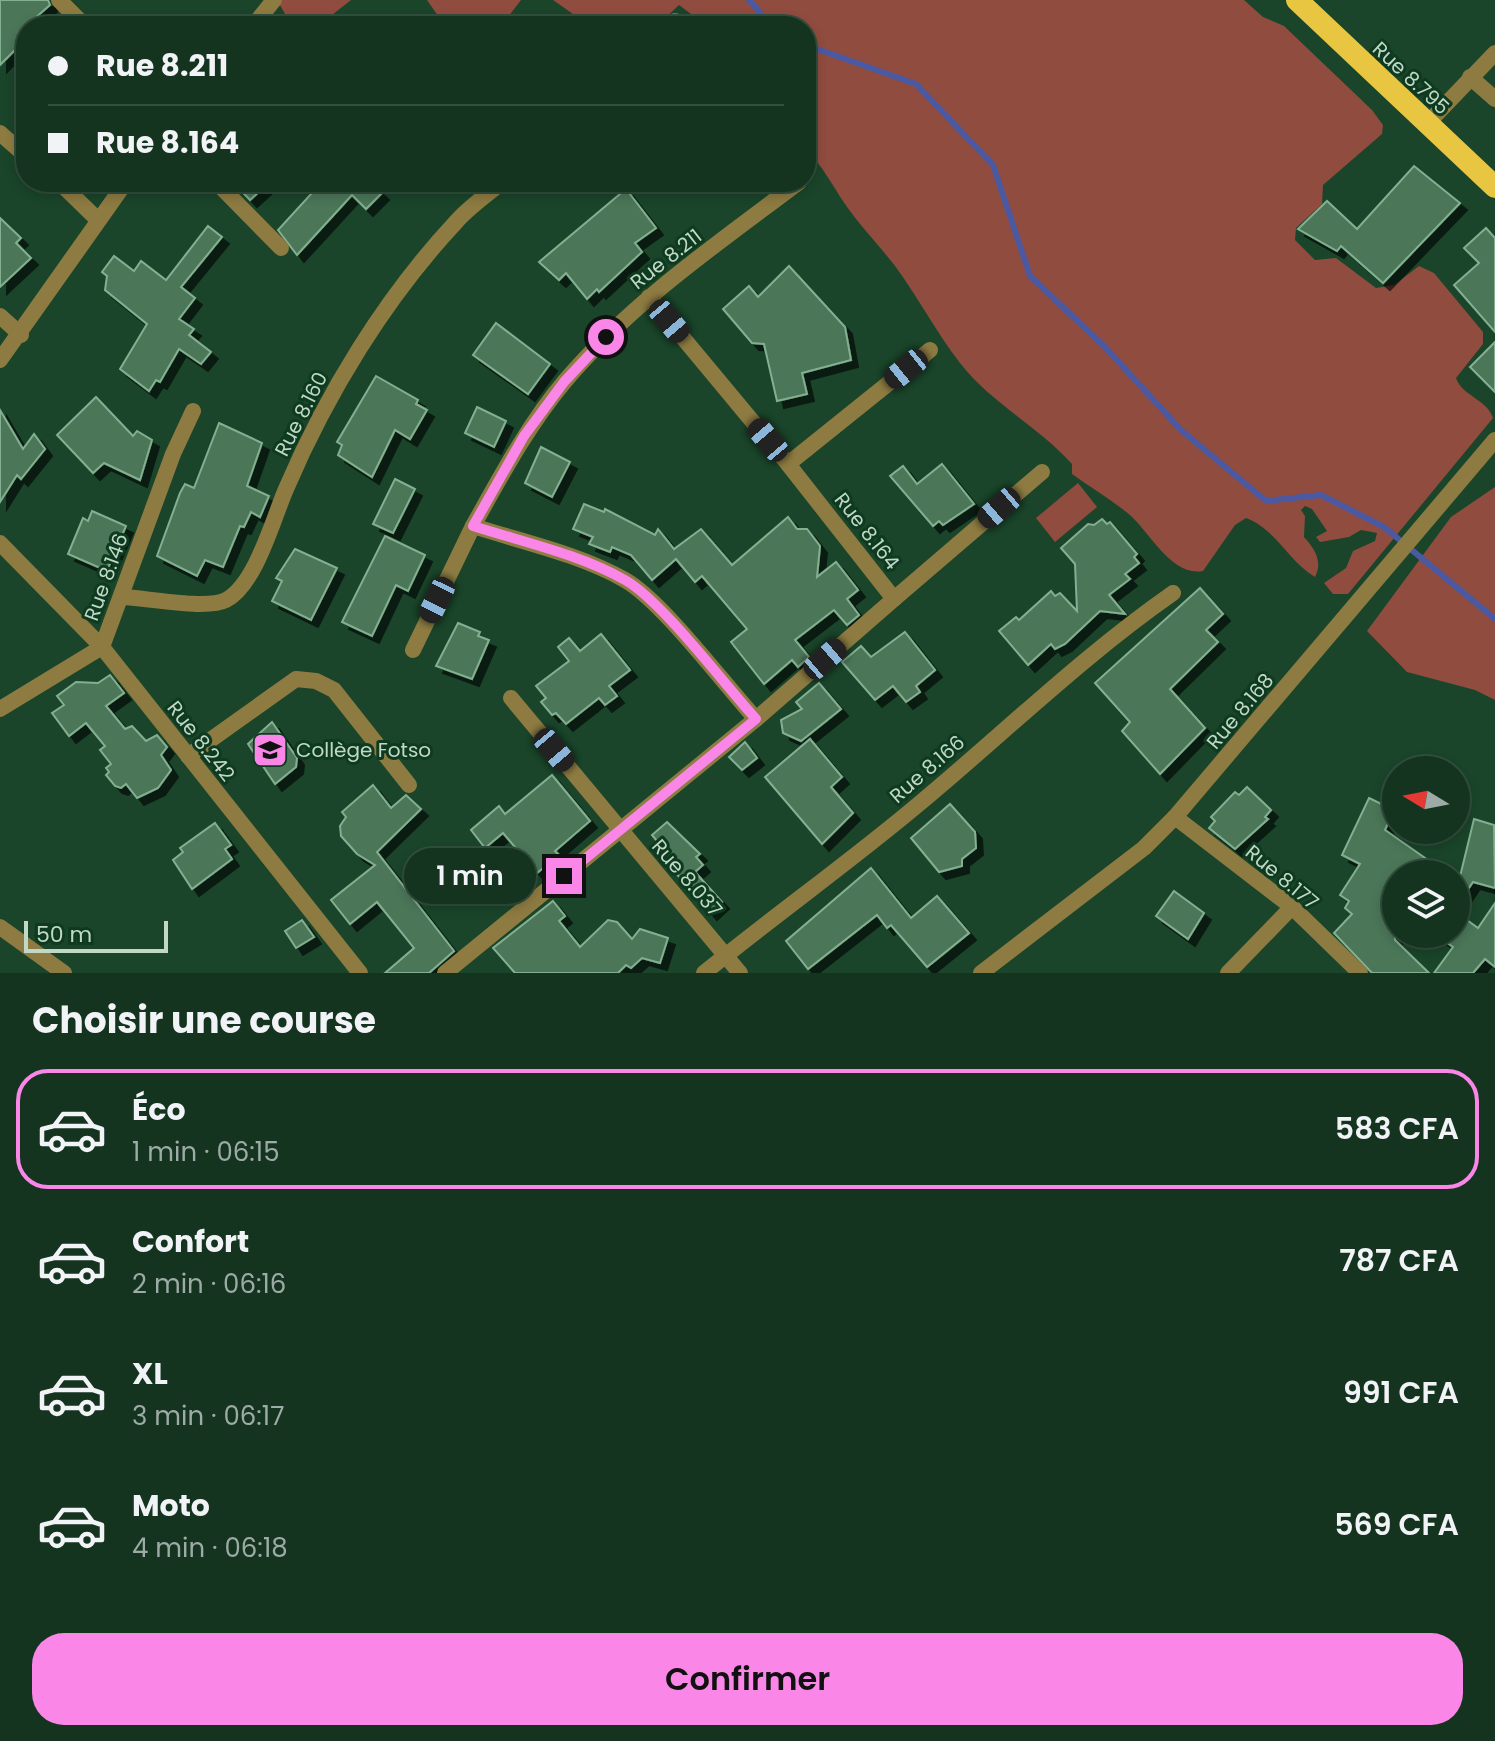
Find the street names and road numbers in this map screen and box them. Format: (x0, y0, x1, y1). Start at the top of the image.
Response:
street label: Rue 8.795 (1366, 35, 1456, 121)
street label: Rue 8.211 (624, 222, 708, 296)
street label: Rue 8.160 (268, 367, 334, 461)
street label: Rue 8.164 (828, 486, 906, 576)
street label: Rue 8.146 (77, 529, 135, 625)
street label: Rue 8.168 (1200, 667, 1280, 755)
street label: Rue 8.242 (161, 695, 241, 787)
street label: Rue 8.166 (883, 728, 971, 810)
street label: Rue 8.037 (645, 833, 729, 923)
street label: Rue 8.177 (1239, 838, 1325, 916)

